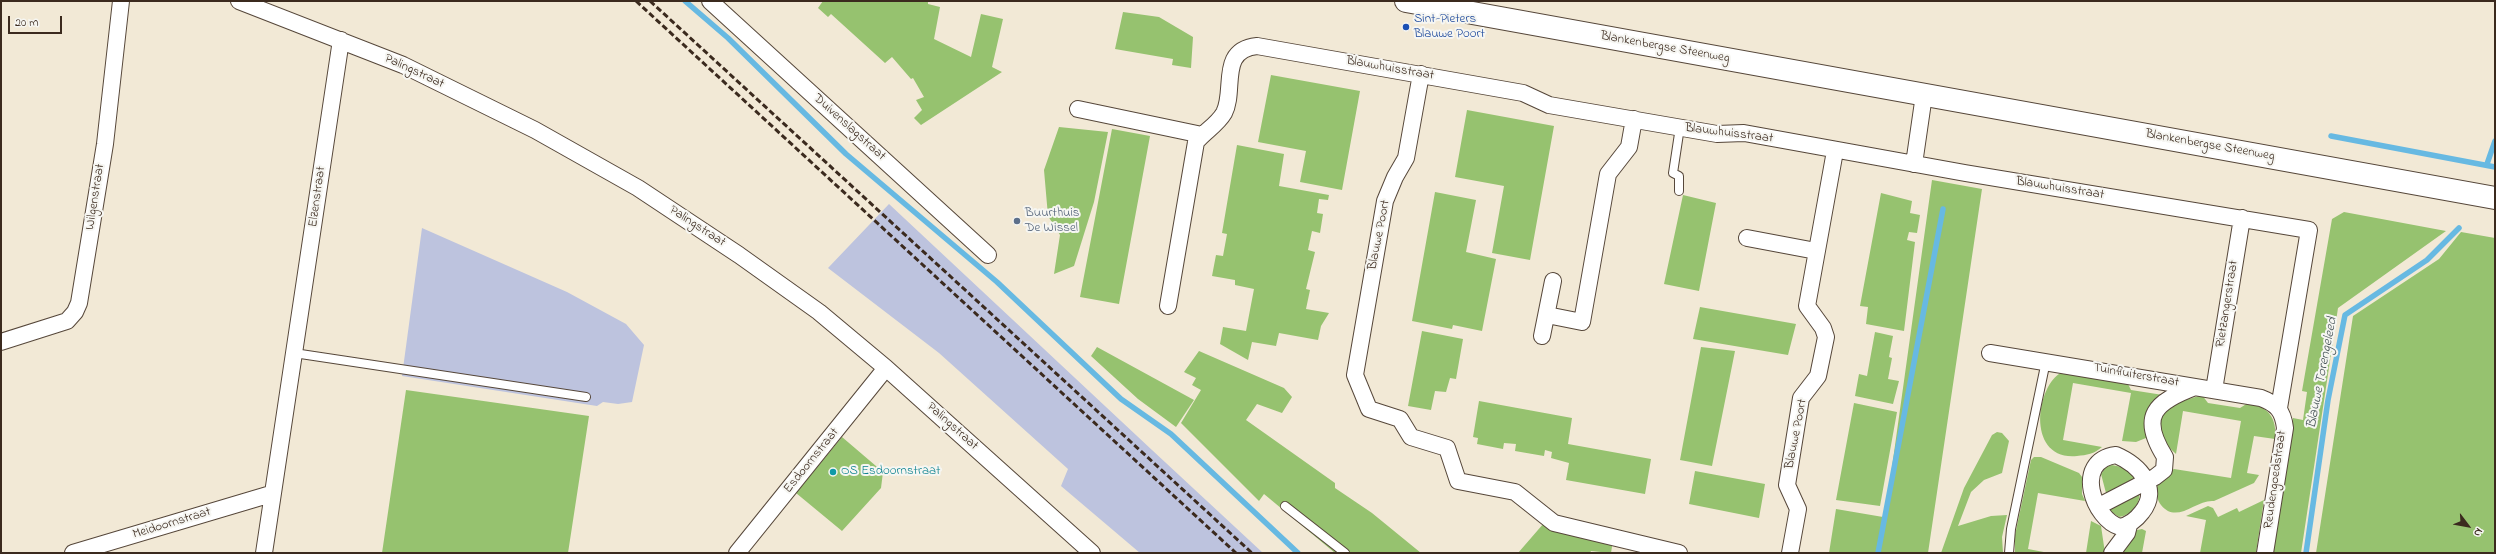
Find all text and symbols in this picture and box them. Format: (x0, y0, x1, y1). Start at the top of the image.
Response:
scale bar (10, 8, 64, 34)
place label: Sint-Pieters Blauwe Poort (1414, 12, 1485, 43)
text: 20 m (15, 14, 38, 32)
marker: Sint-Pieters Blauwe Poort (1401, 22, 1411, 32)
street label: Blankenbergse Steenweg (1599, 29, 1731, 67)
street label: Palingstraat (382, 51, 446, 93)
street label: Blauwhuisstraat (1345, 54, 1435, 84)
street label: Duivenslagstraat (810, 91, 888, 165)
street label: Blauwhuisstraat (1684, 121, 1774, 147)
street label: Blankenbergse Steenweg (2144, 127, 2276, 165)
street label: Wilgenstraat (83, 163, 109, 231)
street label: Elzenstraat (306, 166, 330, 228)
street label: Blauwhuisstraat (2015, 174, 2105, 204)
street label: Blauwe Poort (1366, 199, 1394, 271)
street label: Palingstraat (666, 203, 728, 251)
place label: Buurthuis De Wissel (1025, 206, 1079, 237)
marker: Buurthuis De Wissel (1012, 216, 1022, 226)
street label: Rietzangerstraat (2213, 259, 2243, 349)
water label: Blauwe Torengeleed (2304, 316, 2342, 430)
street label: Tuinfluiterstraat (2092, 361, 2180, 391)
street label: Blauwe Poort (1783, 398, 1811, 470)
street label: Palingstraat (923, 400, 981, 454)
street label: Esdoornstraat (781, 425, 843, 497)
street label: Reudengoedstraat (2261, 430, 2291, 530)
place label: OS Esdoornstraat (841, 464, 940, 480)
marker: OS Esdoornstraat (828, 467, 838, 477)
street label: Meidoornstraat (131, 505, 213, 543)
north arrow (2448, 506, 2488, 546)
text: N (2469, 525, 2487, 540)

